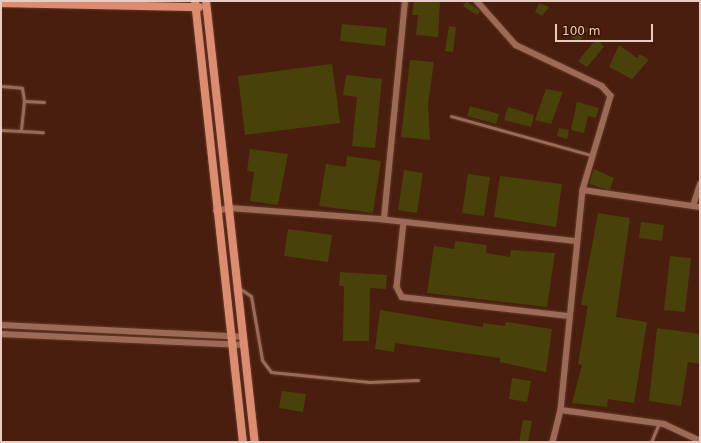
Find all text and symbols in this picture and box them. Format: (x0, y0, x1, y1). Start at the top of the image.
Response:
scale bar (557, 16, 655, 42)
text: 100 m (562, 24, 600, 38)

